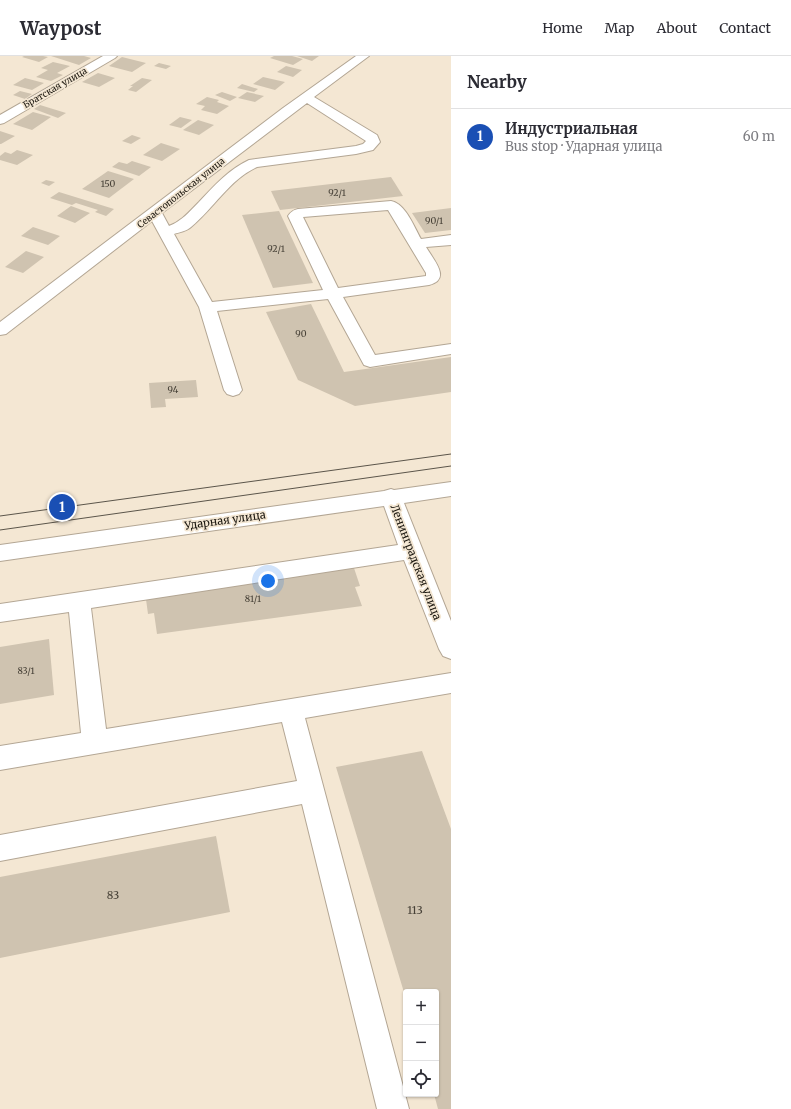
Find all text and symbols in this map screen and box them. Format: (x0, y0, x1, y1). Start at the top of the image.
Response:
text: Waypost (20, 16, 101, 40)
text: Home (542, 19, 583, 37)
text: Map (605, 19, 634, 37)
text: About (656, 19, 697, 37)
text: Contact (719, 19, 771, 37)
street label: Братская улица (21, 65, 89, 110)
text: Nearby (467, 71, 527, 93)
text: Индустриальная (505, 119, 638, 138)
text: 1 (477, 128, 483, 145)
text: 60 m (743, 128, 775, 145)
text: Bus stop · Ударная улица (505, 138, 662, 155)
street label: Севастопольская улица (135, 155, 227, 230)
house number: 150 (101, 178, 116, 189)
house number: 92/1 (328, 187, 346, 198)
house number: 90/1 (425, 215, 443, 226)
house number: 92/1 (267, 243, 285, 254)
house number: 90 (295, 328, 307, 339)
house number: 94 (168, 384, 179, 395)
pin: 1 (49, 492, 75, 522)
street label: Ленинградская улица (387, 502, 445, 622)
street label: Ударная улица (182, 507, 267, 533)
your location (258, 571, 278, 591)
house number: 81/1 (245, 593, 261, 604)
house number: 83/1 (17, 665, 35, 676)
house number: 83 (107, 888, 119, 902)
house number: 113 (407, 903, 423, 917)
map controls (403, 989, 439, 1097)
button: + (403, 989, 439, 1025)
button: − (403, 1025, 439, 1061)
button: locate (403, 1061, 439, 1097)

